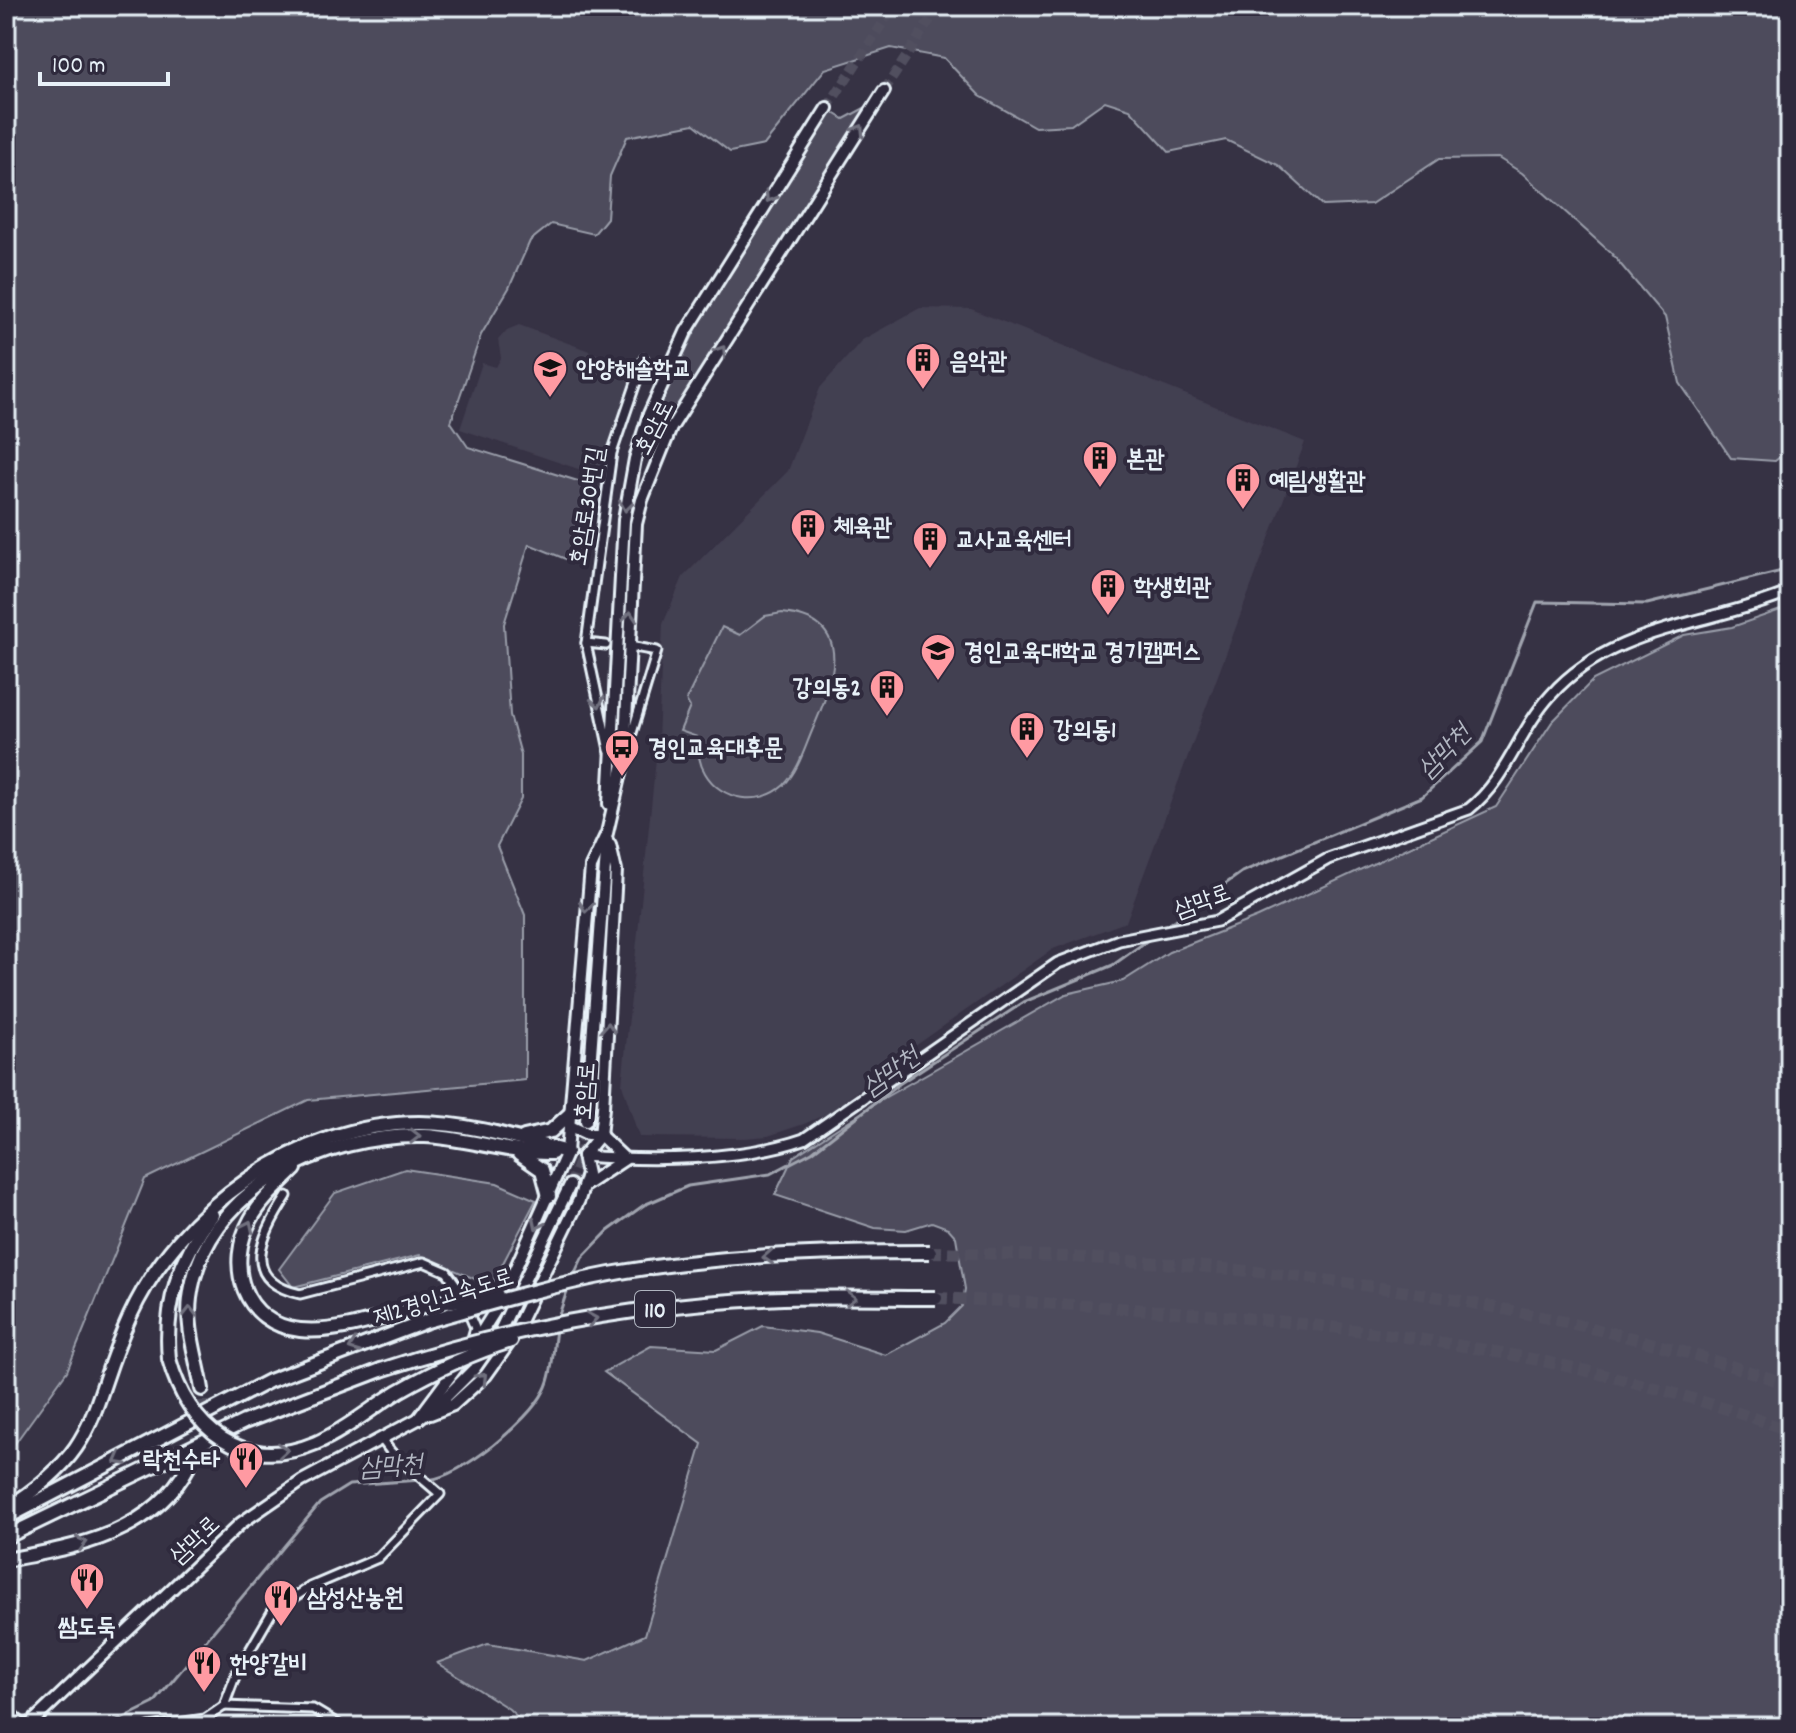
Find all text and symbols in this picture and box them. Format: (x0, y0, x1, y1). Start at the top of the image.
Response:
scale bar (40, 36, 168, 86)
text: 100 m (52, 50, 105, 84)
one-way arrow (849, 124, 865, 139)
one-way arrow (765, 188, 780, 203)
building icon: 음악관 (904, 341, 942, 391)
one-way arrow (712, 345, 727, 359)
place label: 음악관 (949, 346, 1008, 380)
school or university icon: 안양해솔학교 (531, 349, 569, 399)
place label: 안양해솔학교 (576, 354, 692, 388)
street label: 호암로 (627, 395, 684, 462)
building icon: 본관 (1081, 439, 1119, 489)
street label: 호암로30번길 (563, 444, 615, 569)
place label: 본관 (1126, 444, 1165, 478)
building icon: 예림생활관 (1224, 461, 1262, 511)
place label: 예림생활관 (1269, 466, 1366, 500)
one-way arrow (618, 499, 635, 513)
building icon: 체육관 (789, 507, 827, 557)
place label: 체육관 (833, 512, 893, 546)
building icon: 교사교육센터 (911, 520, 949, 570)
place label: 교사교육센터 (956, 525, 1072, 559)
building icon: 학생회관 (1089, 567, 1127, 617)
place label: 학생회관 (1133, 572, 1212, 606)
one-way arrow (621, 610, 638, 623)
school or university icon: 경인교육대학교 경기캠퍼스 (919, 632, 957, 682)
place label: 경인교육대학교 경기캠퍼스 (964, 637, 1201, 671)
building icon: 강의동2 (868, 668, 906, 718)
place label: 강의동2 (793, 673, 861, 707)
one-way arrow (589, 695, 606, 708)
building icon: 강의동1 (1008, 710, 1046, 760)
place label: 강의동1 (1053, 715, 1116, 749)
water label: 삼막천 (1410, 715, 1483, 788)
bus stop icon: 경인교육대후문 (603, 728, 641, 778)
place label: 경인교육대후문 (648, 733, 783, 767)
street label: 삼막로 (1170, 877, 1236, 929)
one-way arrow (578, 901, 595, 914)
one-way arrow (599, 1021, 616, 1034)
water label: 삼막천 (856, 1038, 931, 1106)
street label: 호암로 (568, 1061, 606, 1121)
one-way arrow (409, 1128, 422, 1145)
one-way arrow (532, 1216, 548, 1231)
one-way arrow (238, 1220, 254, 1234)
one-way arrow (762, 1248, 775, 1265)
street label: 제2경인고속도로 (369, 1261, 519, 1336)
one-way arrow (845, 1289, 858, 1307)
road number: 110 (635, 1291, 675, 1327)
one-way arrow (181, 1305, 198, 1318)
one-way arrow (585, 1311, 599, 1328)
one-way arrow (348, 1337, 362, 1354)
one-way arrow (473, 1373, 487, 1387)
restaurant icon: 락천수타 (227, 1440, 265, 1490)
one-way arrow (277, 1442, 290, 1459)
place label: 락천수타 (143, 1445, 221, 1479)
water label: 삼막천 (359, 1447, 427, 1488)
one-way arrow (114, 1450, 129, 1466)
street label: 삼막로 (163, 1509, 229, 1573)
one-way arrow (75, 1535, 88, 1552)
restaurant icon: 쌈도둑 (68, 1561, 106, 1611)
restaurant icon: 삼성산농원 (262, 1578, 300, 1628)
place label: 삼성산농원 (307, 1583, 404, 1617)
place label: 쌈도둑 (57, 1612, 116, 1646)
restaurant icon: 한양갈비 (185, 1644, 223, 1694)
place label: 한양갈비 (229, 1649, 307, 1683)

